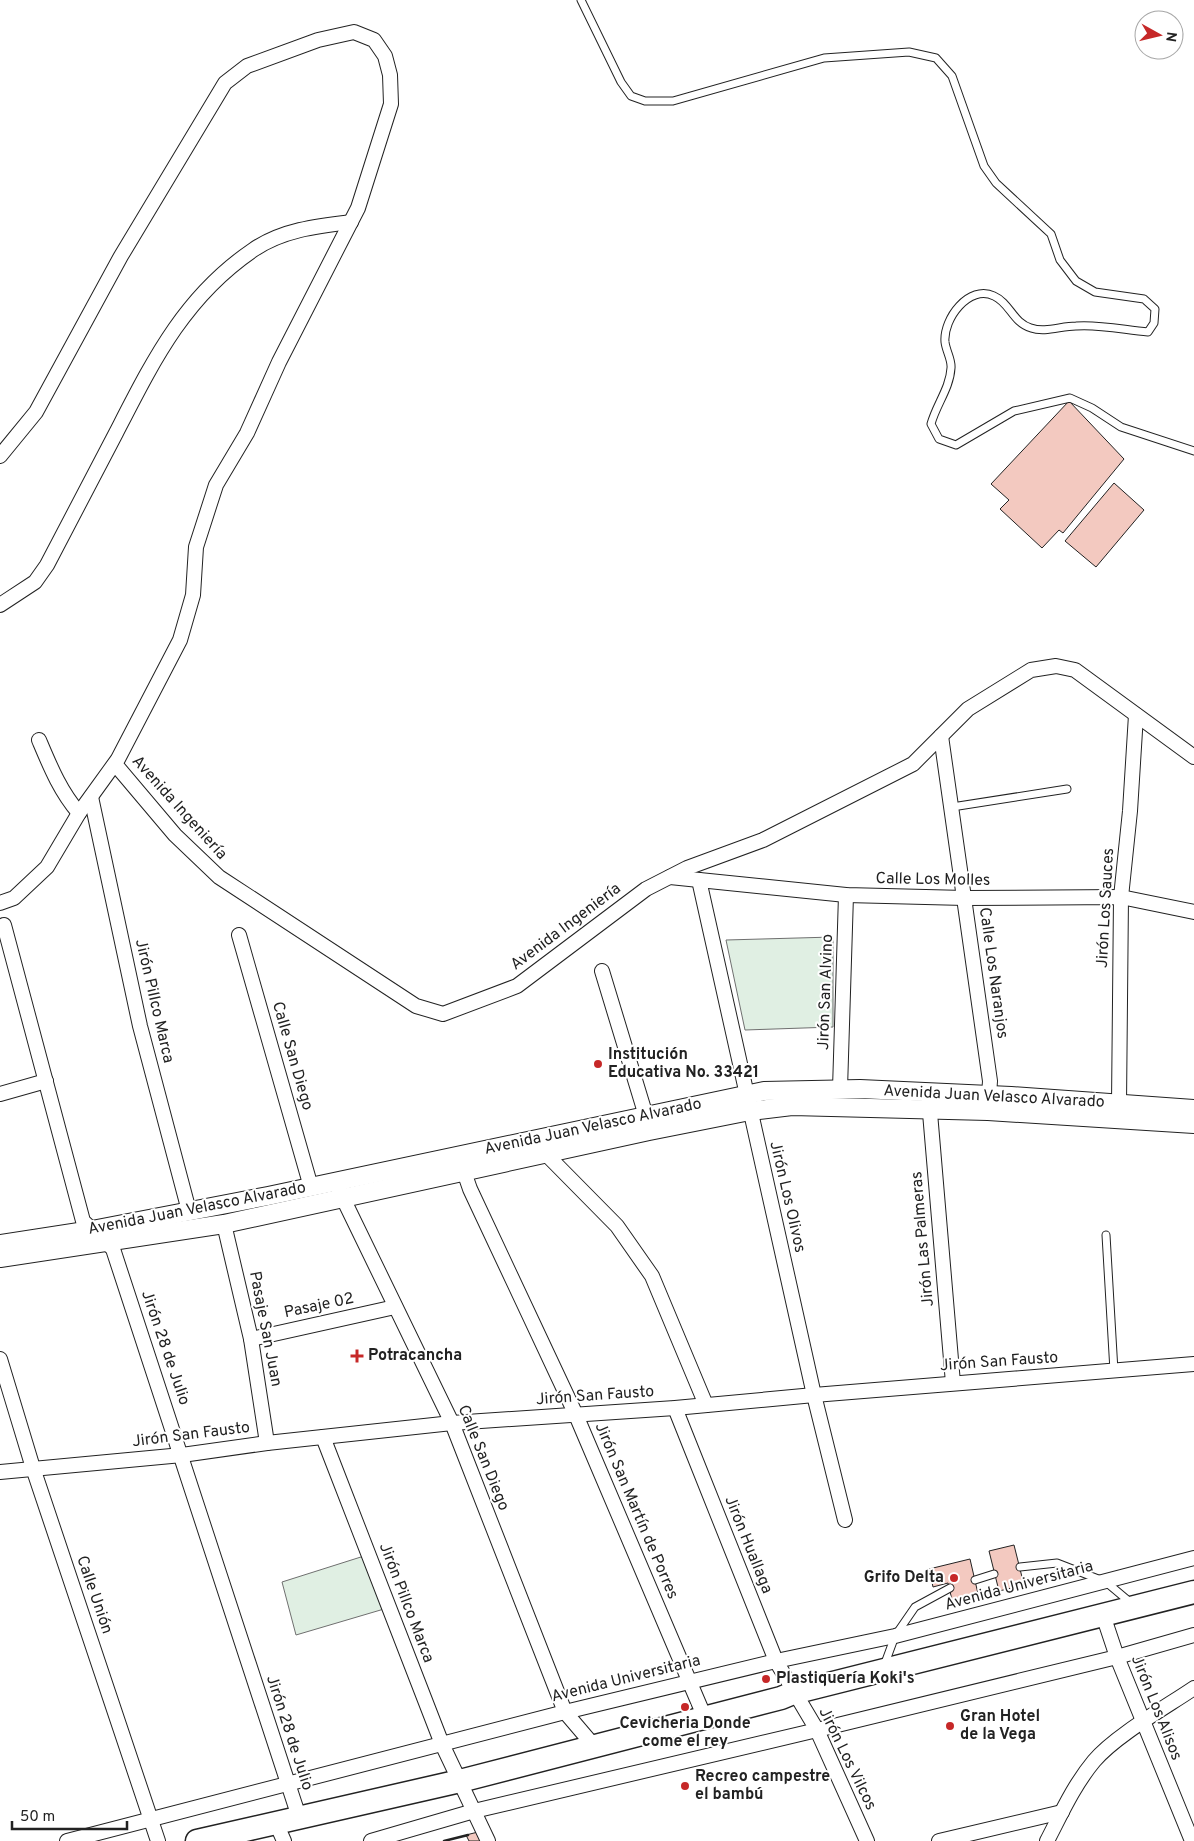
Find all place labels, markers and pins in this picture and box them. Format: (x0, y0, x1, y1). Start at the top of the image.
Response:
place label: Institución Educativa No. 33421 (608, 1045, 759, 1083)
marker: Institución Educativa No. 33421 (592, 1058, 604, 1070)
place label: Potracancha (368, 1346, 462, 1366)
marker: Potracancha (350, 1349, 364, 1363)
place label: Grifo Delta (864, 1568, 944, 1588)
marker: Grifo Delta (948, 1572, 960, 1584)
place label: Plastiquería Koki's (776, 1669, 915, 1689)
marker: Plastiquería Koki's (760, 1673, 772, 1685)
marker: Cevicheria Donde come el rey (679, 1701, 691, 1713)
place label: Gran Hotel de la Vega (960, 1707, 1040, 1745)
place label: Cevicheria Donde come el rey (619, 1714, 751, 1752)
marker: Gran Hotel de la Vega (944, 1720, 956, 1732)
place label: Recreo campestre el bambú (695, 1767, 830, 1805)
marker: Recreo campestre el bambú (679, 1780, 691, 1792)

